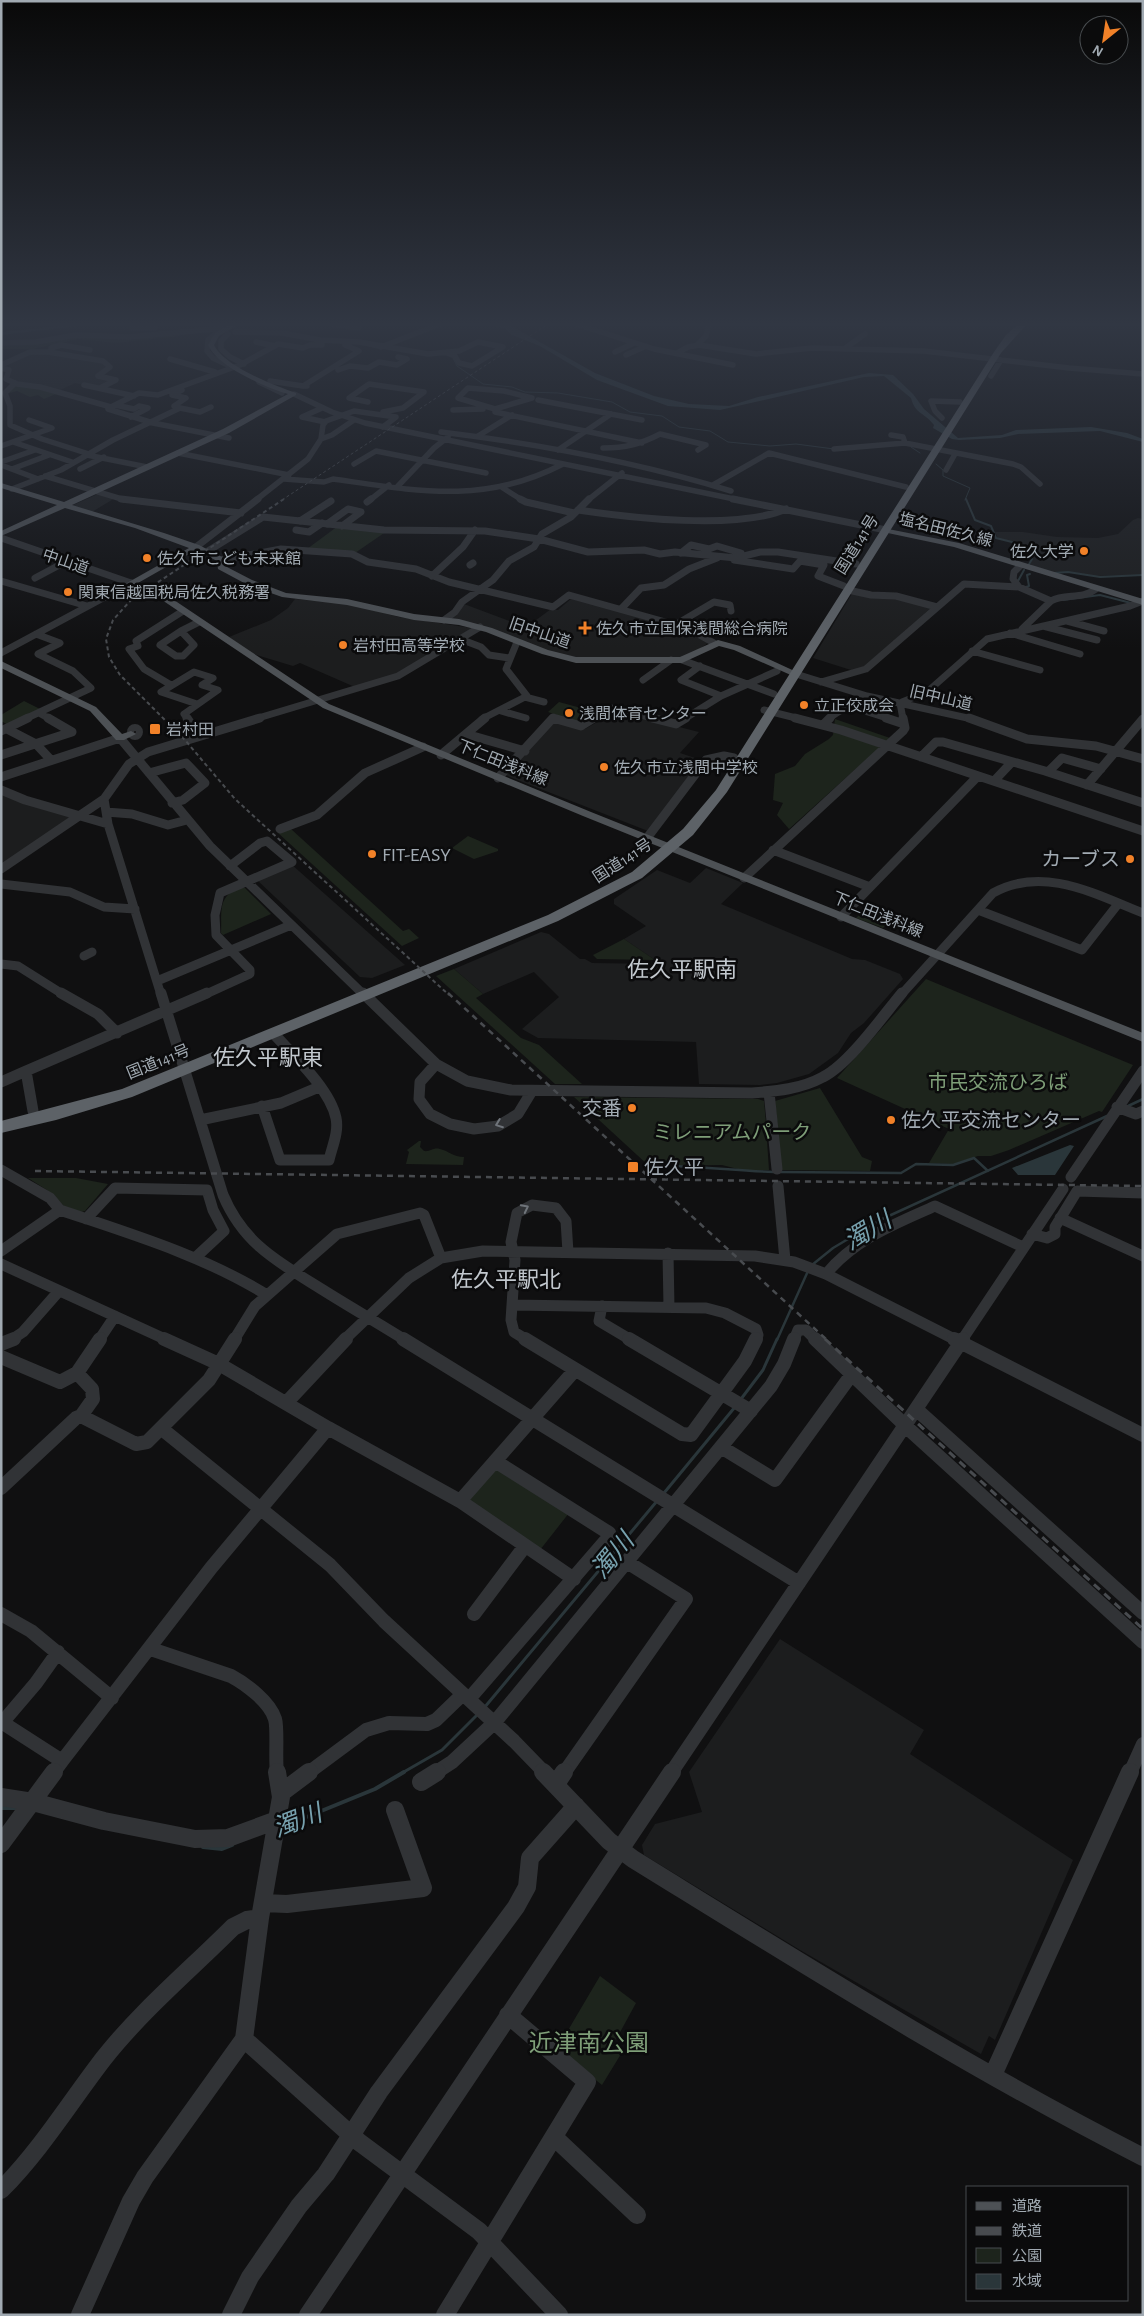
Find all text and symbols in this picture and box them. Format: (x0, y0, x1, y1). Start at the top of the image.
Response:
north arrow (1079, 15, 1129, 65)
text: N (1090, 42, 1106, 59)
street label: 塩名田佐久線 (897, 510, 995, 549)
street label: 国道141号 (832, 511, 881, 577)
place label: 佐久大学 (1010, 543, 1074, 560)
marker: 佐久大学 (1078, 545, 1090, 557)
street label: 中山道 (40, 546, 91, 577)
place label: 佐久市こども未来館 (157, 550, 301, 567)
marker: 佐久市こども未来館 (141, 552, 153, 564)
place label: 関東信越国税局佐久税務署 (78, 584, 270, 601)
marker: 関東信越国税局佐久税務署 (62, 586, 74, 598)
street label: 旧中山道 (507, 614, 573, 651)
place label: 佐久市立国保浅間総合病院 (596, 620, 788, 637)
marker: 佐久市立国保浅間総合病院 (578, 621, 592, 635)
place label: 岩村田高等学校 (353, 637, 465, 654)
marker: 岩村田高等学校 (337, 639, 349, 651)
street label: 旧中山道 (908, 682, 974, 713)
place label: 立正佼成会 (814, 698, 894, 714)
marker: 立正佼成会 (798, 699, 810, 711)
place label: 浅間体育センター (579, 705, 707, 722)
marker: 浅間体育センター (563, 707, 575, 719)
place label: 岩村田 (166, 721, 214, 738)
marker: 岩村田 (148, 722, 162, 736)
street label: 下仁田浅科線 (455, 737, 551, 788)
place label: 佐久市立浅間中学校 (614, 759, 758, 776)
marker: 佐久市立浅間中学校 (598, 761, 610, 773)
street label: 国道141号 (590, 835, 655, 886)
place label: FIT-EASY (382, 845, 451, 865)
marker: FIT-EASY (366, 848, 378, 860)
place label: カーブス (1041, 848, 1120, 870)
marker: カーブス (1124, 853, 1136, 865)
street label: 下仁田浅科線 (830, 889, 926, 940)
district label: 佐久平駅南 (627, 958, 737, 981)
street label: 国道141号 (124, 1041, 192, 1082)
district label: 佐久平駅東 (213, 1046, 323, 1069)
park label: 市民交流ひろば (928, 1072, 1068, 1093)
place label: 交番 (582, 1098, 622, 1119)
marker: 交番 (626, 1102, 638, 1114)
place label: 佐久平交流センター (901, 1110, 1081, 1131)
marker: 佐久平交流センター (885, 1114, 897, 1126)
one-way arrow (495, 1118, 504, 1128)
park label: ミレニアムパーク (653, 1122, 811, 1143)
place label: 佐久平 (644, 1157, 704, 1178)
marker: 佐久平 (626, 1160, 640, 1174)
one-way arrow (519, 1205, 528, 1215)
water label: 濁川 (839, 1205, 898, 1255)
district label: 佐久平駅北 (451, 1268, 561, 1291)
water label: 濁川 (587, 1526, 641, 1583)
water label: 濁川 (269, 1799, 328, 1842)
park label: 近津南公園 (529, 2030, 649, 2056)
legend (966, 2186, 1129, 2301)
text: 道路 (1012, 2198, 1042, 2214)
text: 鉄道 (1012, 2223, 1042, 2239)
text: 公園 (1012, 2248, 1042, 2264)
text: 水域 (1012, 2273, 1042, 2289)

